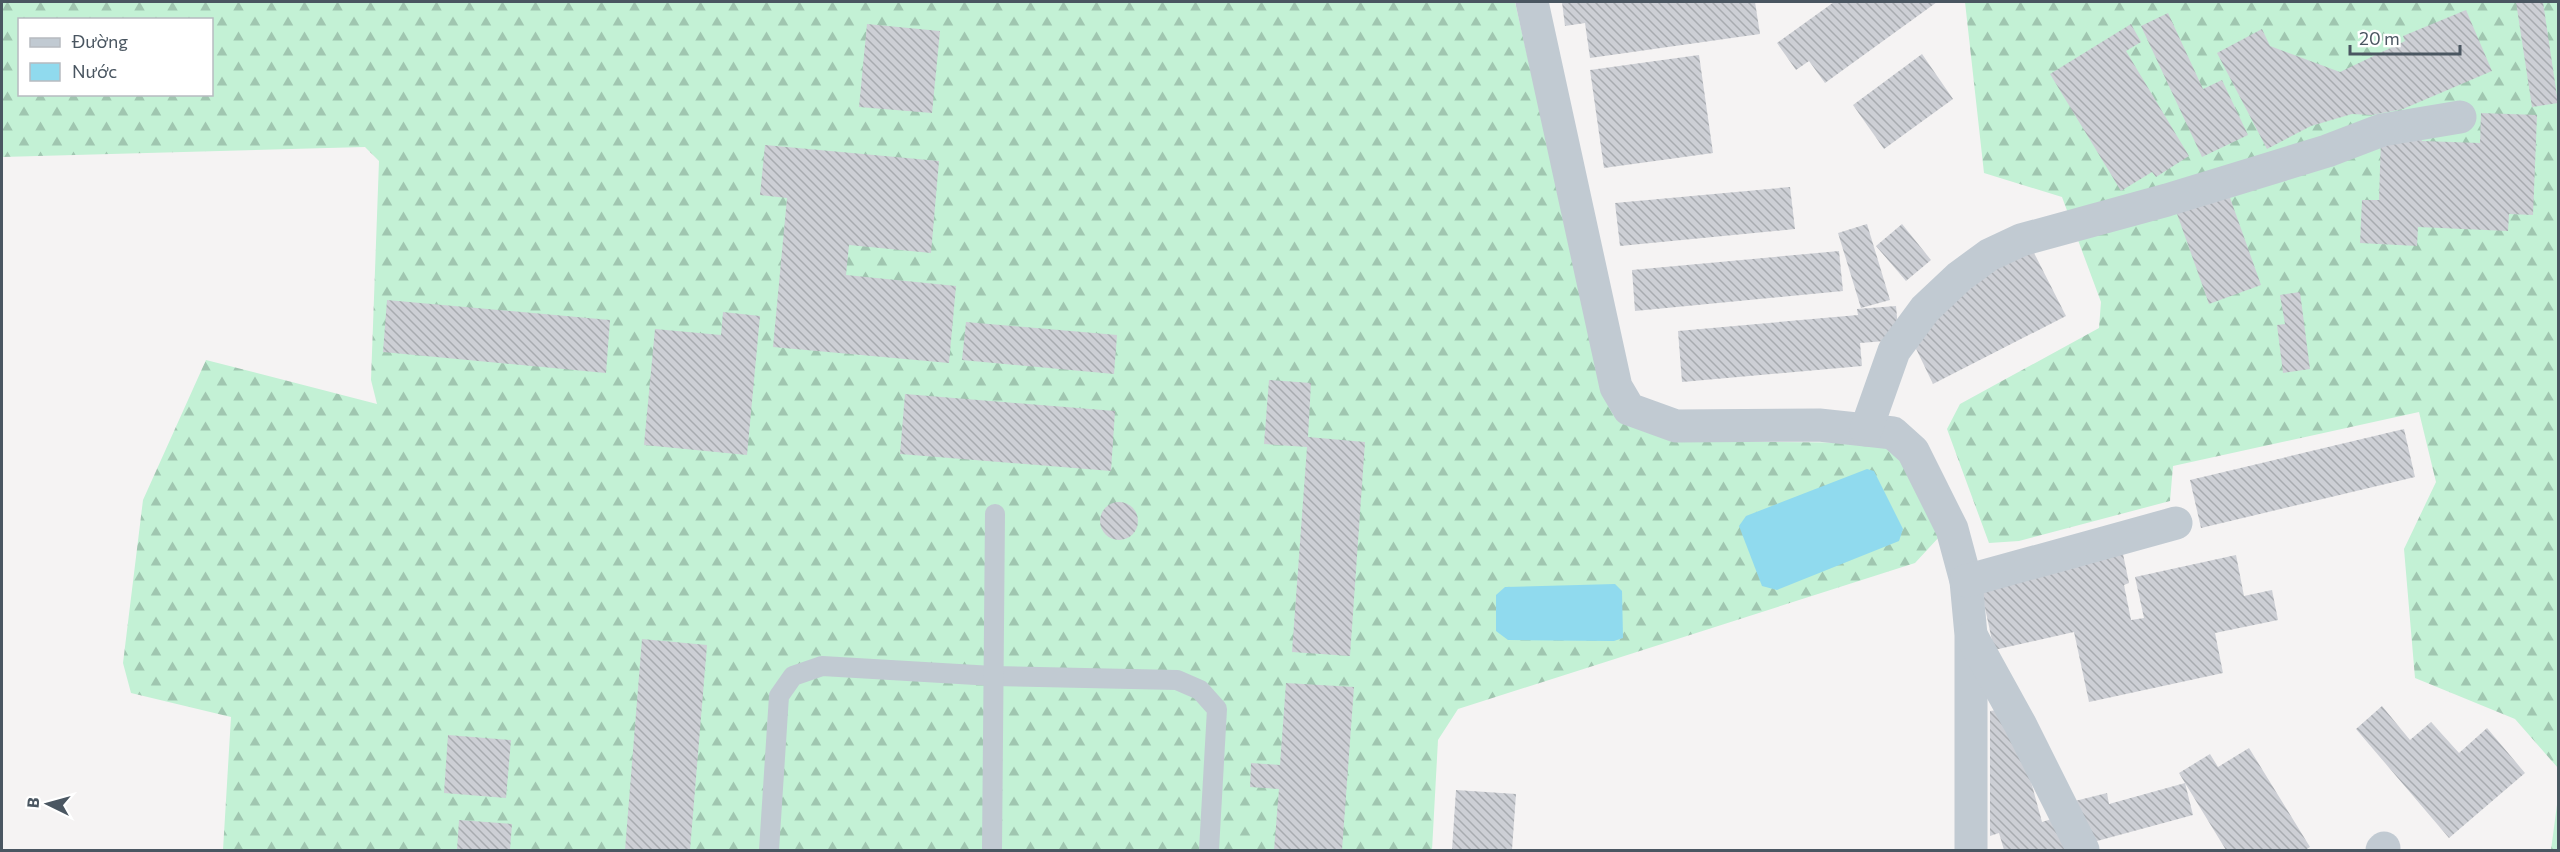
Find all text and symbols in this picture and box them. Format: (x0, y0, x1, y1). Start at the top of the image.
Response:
legend (18, 18, 213, 96)
scale bar (2350, 18, 2460, 56)
text: 20 m (2359, 27, 2400, 49)
text: Đường (71, 30, 128, 52)
text: Nước (72, 60, 117, 82)
north arrow (18, 774, 78, 834)
text: B (23, 796, 43, 809)

